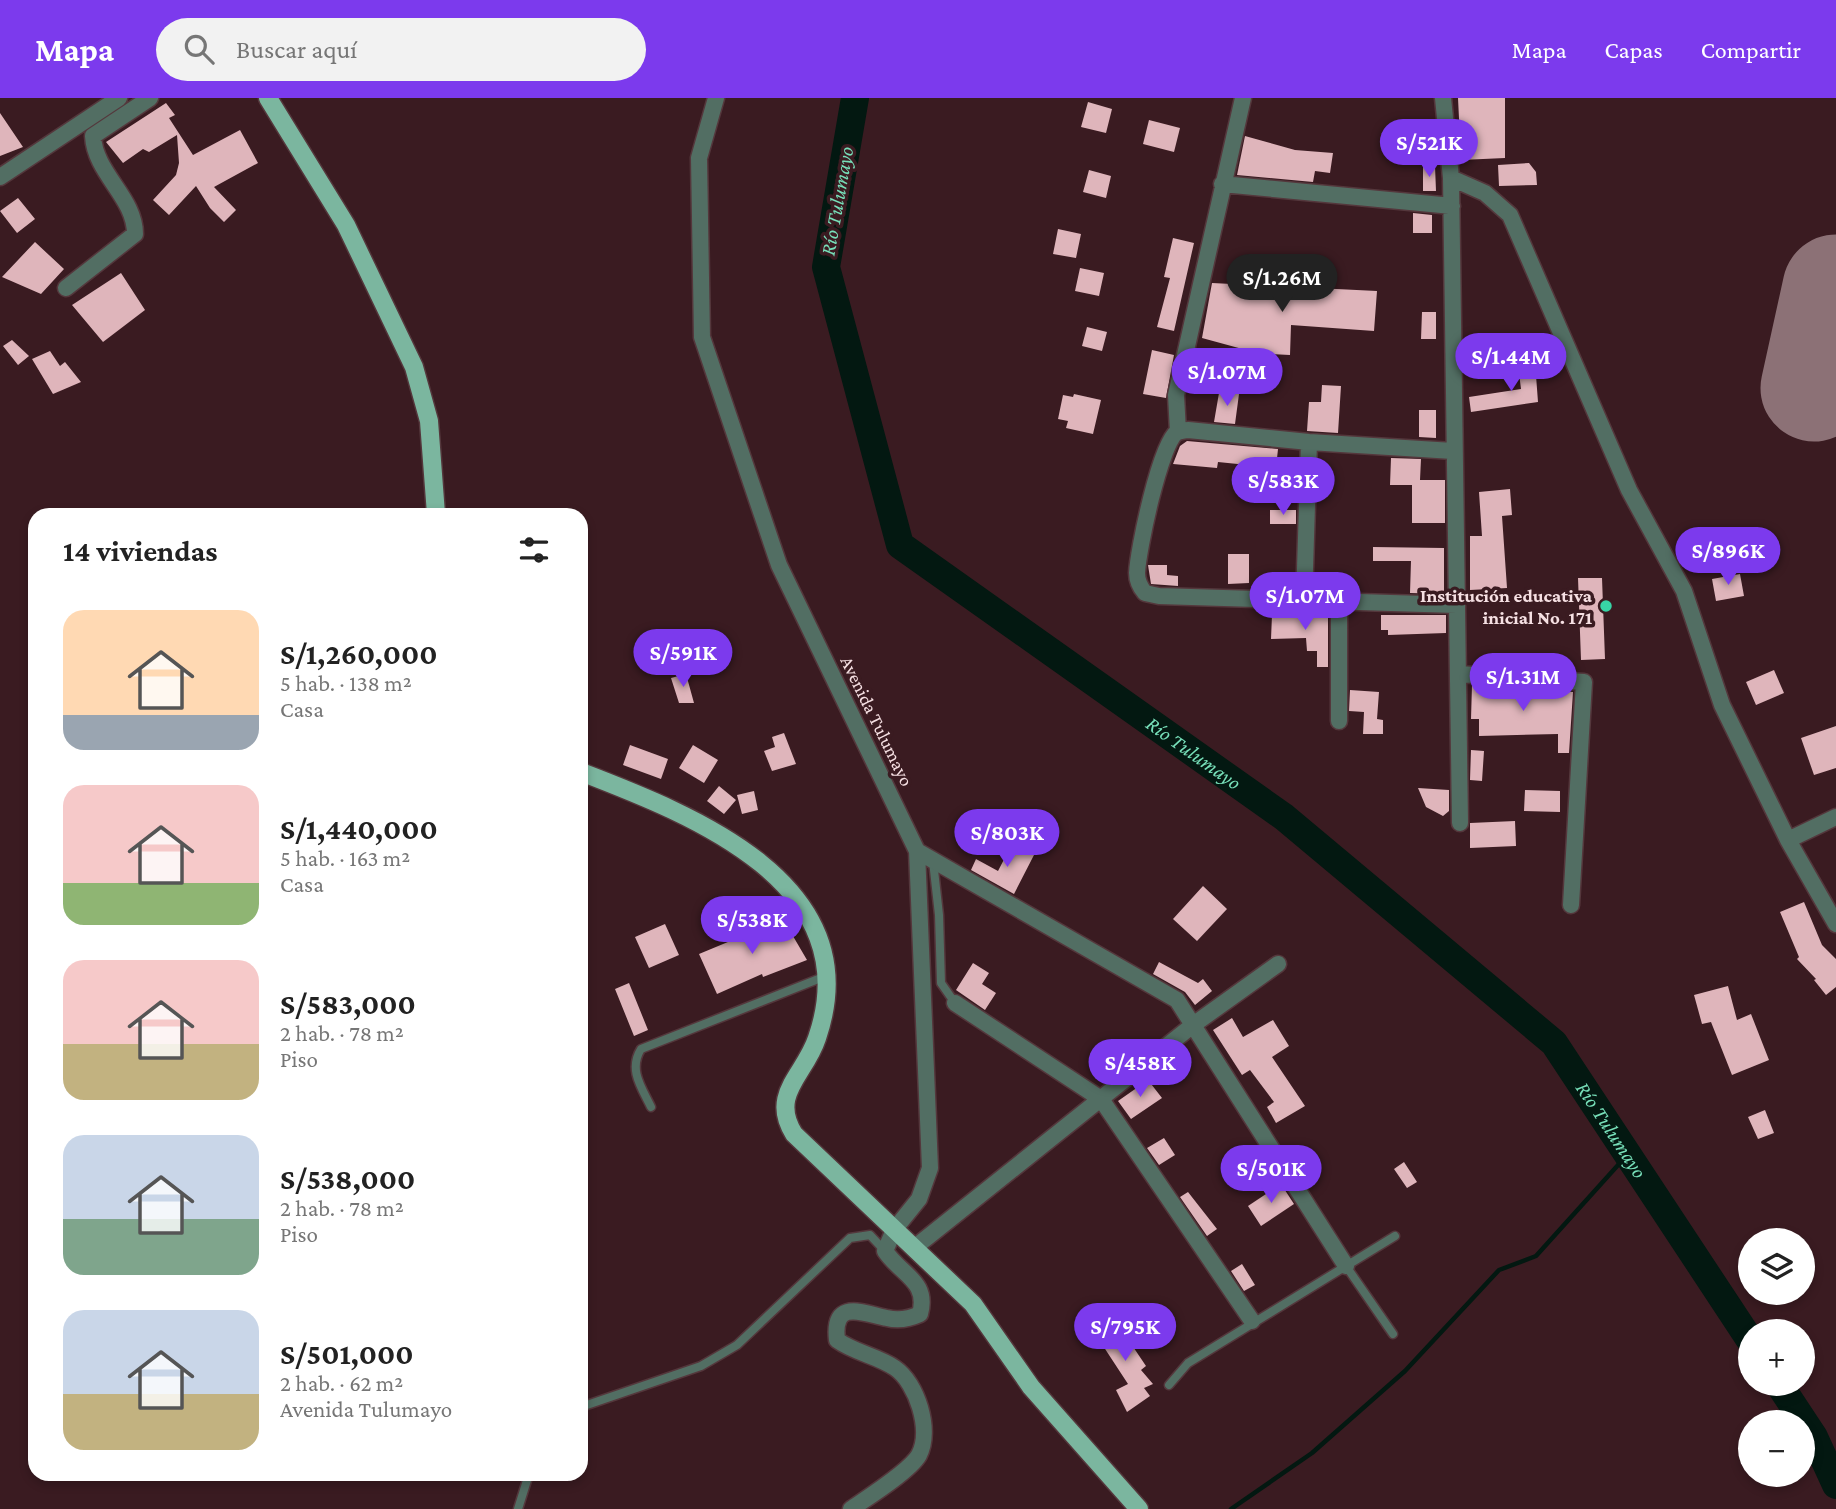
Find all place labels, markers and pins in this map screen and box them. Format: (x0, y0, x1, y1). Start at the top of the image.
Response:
pin: S/521K (1372, 120, 1486, 179)
pin: S/1.26M (1217, 254, 1347, 314)
pin: S/1.44M (1446, 334, 1576, 393)
pin: S/1.07M (1162, 348, 1292, 408)
pin: S/583K (1226, 458, 1340, 517)
pin: S/896K (1671, 528, 1785, 587)
pin: S/1.07M (1240, 573, 1370, 632)
place label: Institución educativa inicial No. 171 (1420, 585, 1593, 628)
marker: Institución educativa inicial No. 171 (1598, 598, 1614, 614)
pin: S/591K (626, 630, 740, 689)
pin: S/1.31M (1458, 654, 1588, 713)
pin: S/803K (950, 810, 1064, 869)
pin: S/538K (695, 896, 809, 956)
pin: S/458K (1083, 1040, 1197, 1099)
pin: S/501K (1214, 1146, 1328, 1205)
pin: S/795K (1068, 1304, 1182, 1363)

